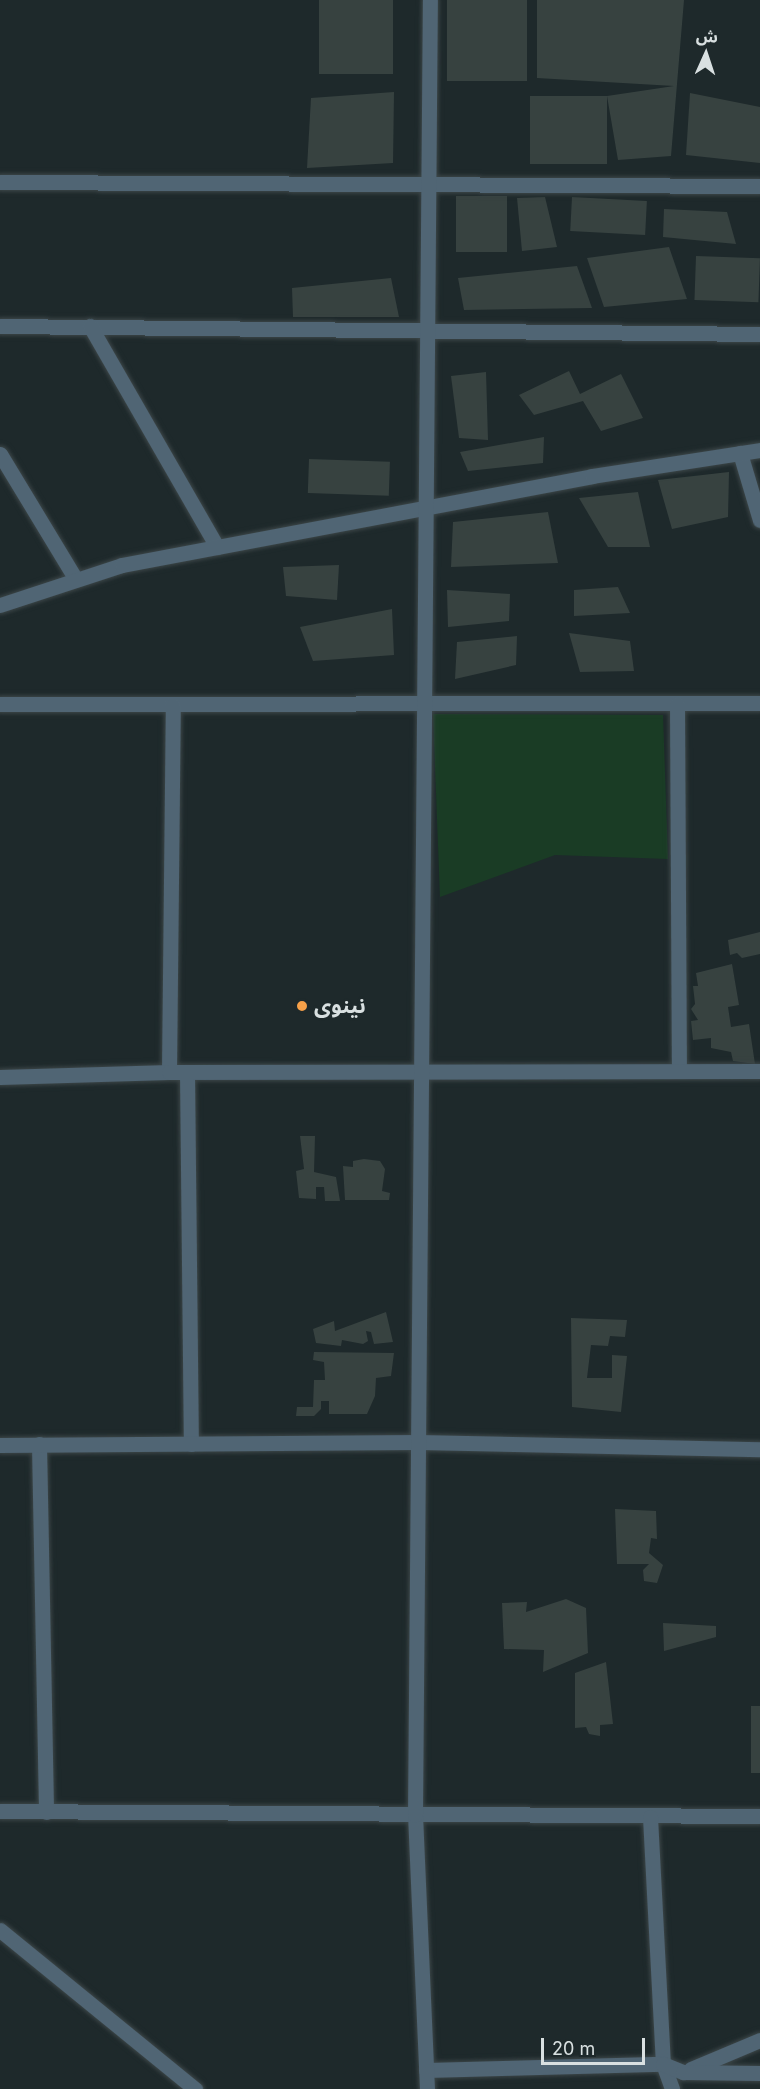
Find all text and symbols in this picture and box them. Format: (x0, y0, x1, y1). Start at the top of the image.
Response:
north arrow (676, 24, 736, 84)
text: ش (695, 25, 718, 47)
place label: نينوى (314, 993, 366, 1019)
marker: نينوى (295, 999, 309, 1013)
scale bar (544, 2026, 648, 2064)
text: 20 m (552, 2038, 595, 2059)

